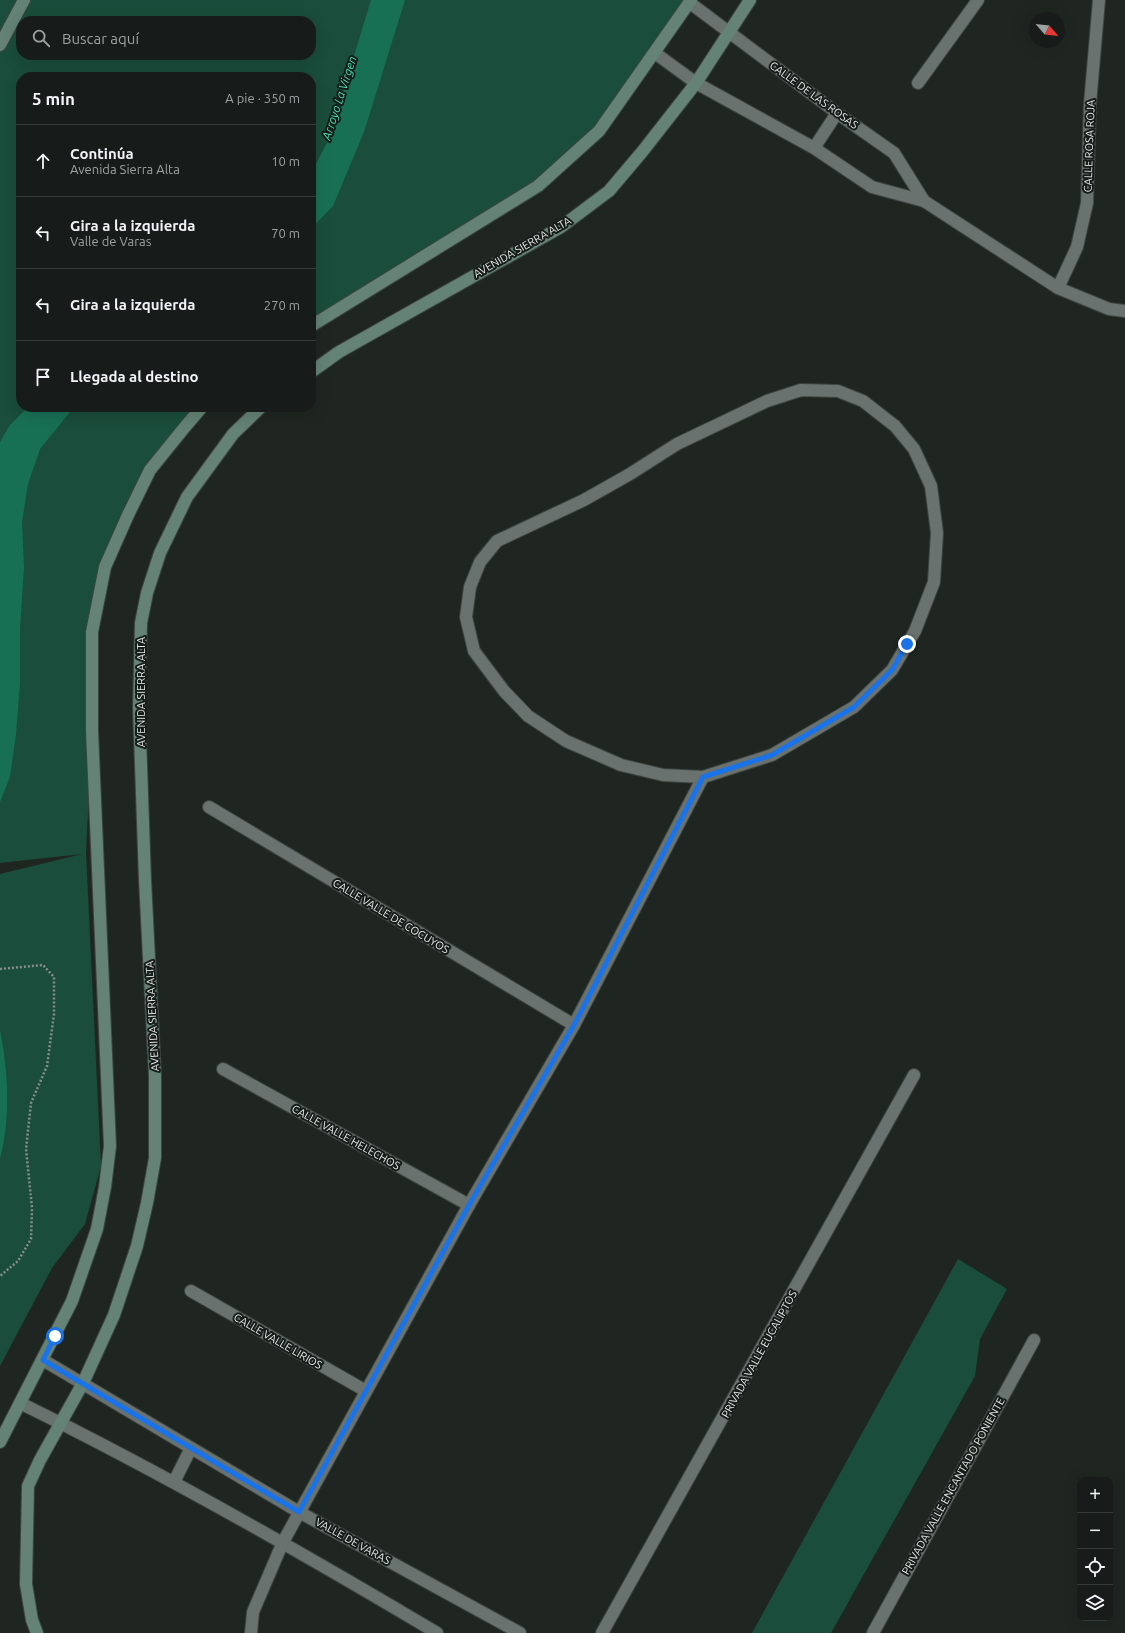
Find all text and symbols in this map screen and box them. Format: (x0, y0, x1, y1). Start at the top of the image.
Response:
north arrow (1029, 12, 1065, 48)
search box (16, 16, 316, 60)
icon: search (30, 27, 52, 49)
text: Buscar aquí (62, 30, 139, 47)
water label: Arroyo La Virgen (319, 55, 359, 142)
street label: CALLE DE LAS ROSAS (767, 59, 861, 131)
text: 5 min (32, 89, 75, 108)
text: A pie · 350 m (225, 91, 300, 105)
street label: CALLE ROSA ROJA (1081, 99, 1097, 192)
text: Continúa (70, 145, 134, 162)
icon: ahead (32, 150, 54, 172)
text: 10 m (271, 154, 300, 168)
text: Avenida Sierra Alta (70, 162, 180, 176)
street label: AVENIDA SIERRA ALTA (471, 214, 574, 280)
text: Gira a la izquierda (70, 217, 196, 234)
icon: left (32, 222, 54, 244)
text: 70 m (271, 226, 300, 240)
text: Valle de Varas (70, 234, 151, 248)
icon: left (32, 294, 54, 316)
text: Gira a la izquierda (70, 296, 196, 313)
text: 270 m (264, 298, 300, 312)
icon: arrive (32, 366, 54, 388)
text: Llegada al destino (70, 368, 199, 385)
route end (898, 635, 916, 653)
street label: AVENIDA SIERRA ALTA (135, 636, 147, 747)
street label: CALLE VALLE DE COCUYOS (331, 876, 452, 956)
street label: AVENIDA SIERRA ALTA (143, 960, 161, 1071)
street label: CALLE VALLE HELECHOS (290, 1102, 402, 1172)
street label: PRIVADA VALLE EUCALIPTOS (719, 1288, 799, 1420)
street label: CALLE VALLE LIRIOS (232, 1311, 324, 1371)
route start (46, 1327, 64, 1345)
street label: PRIVADA VALLE ENCANTADO PONIENTE (899, 1396, 1007, 1576)
map controls (1077, 1477, 1113, 1621)
button: + (1077, 1477, 1113, 1513)
button: − (1077, 1513, 1113, 1549)
street label: VALLE DE VARAS (313, 1515, 393, 1567)
button: locate (1077, 1549, 1113, 1585)
button: layers (1077, 1585, 1113, 1621)

